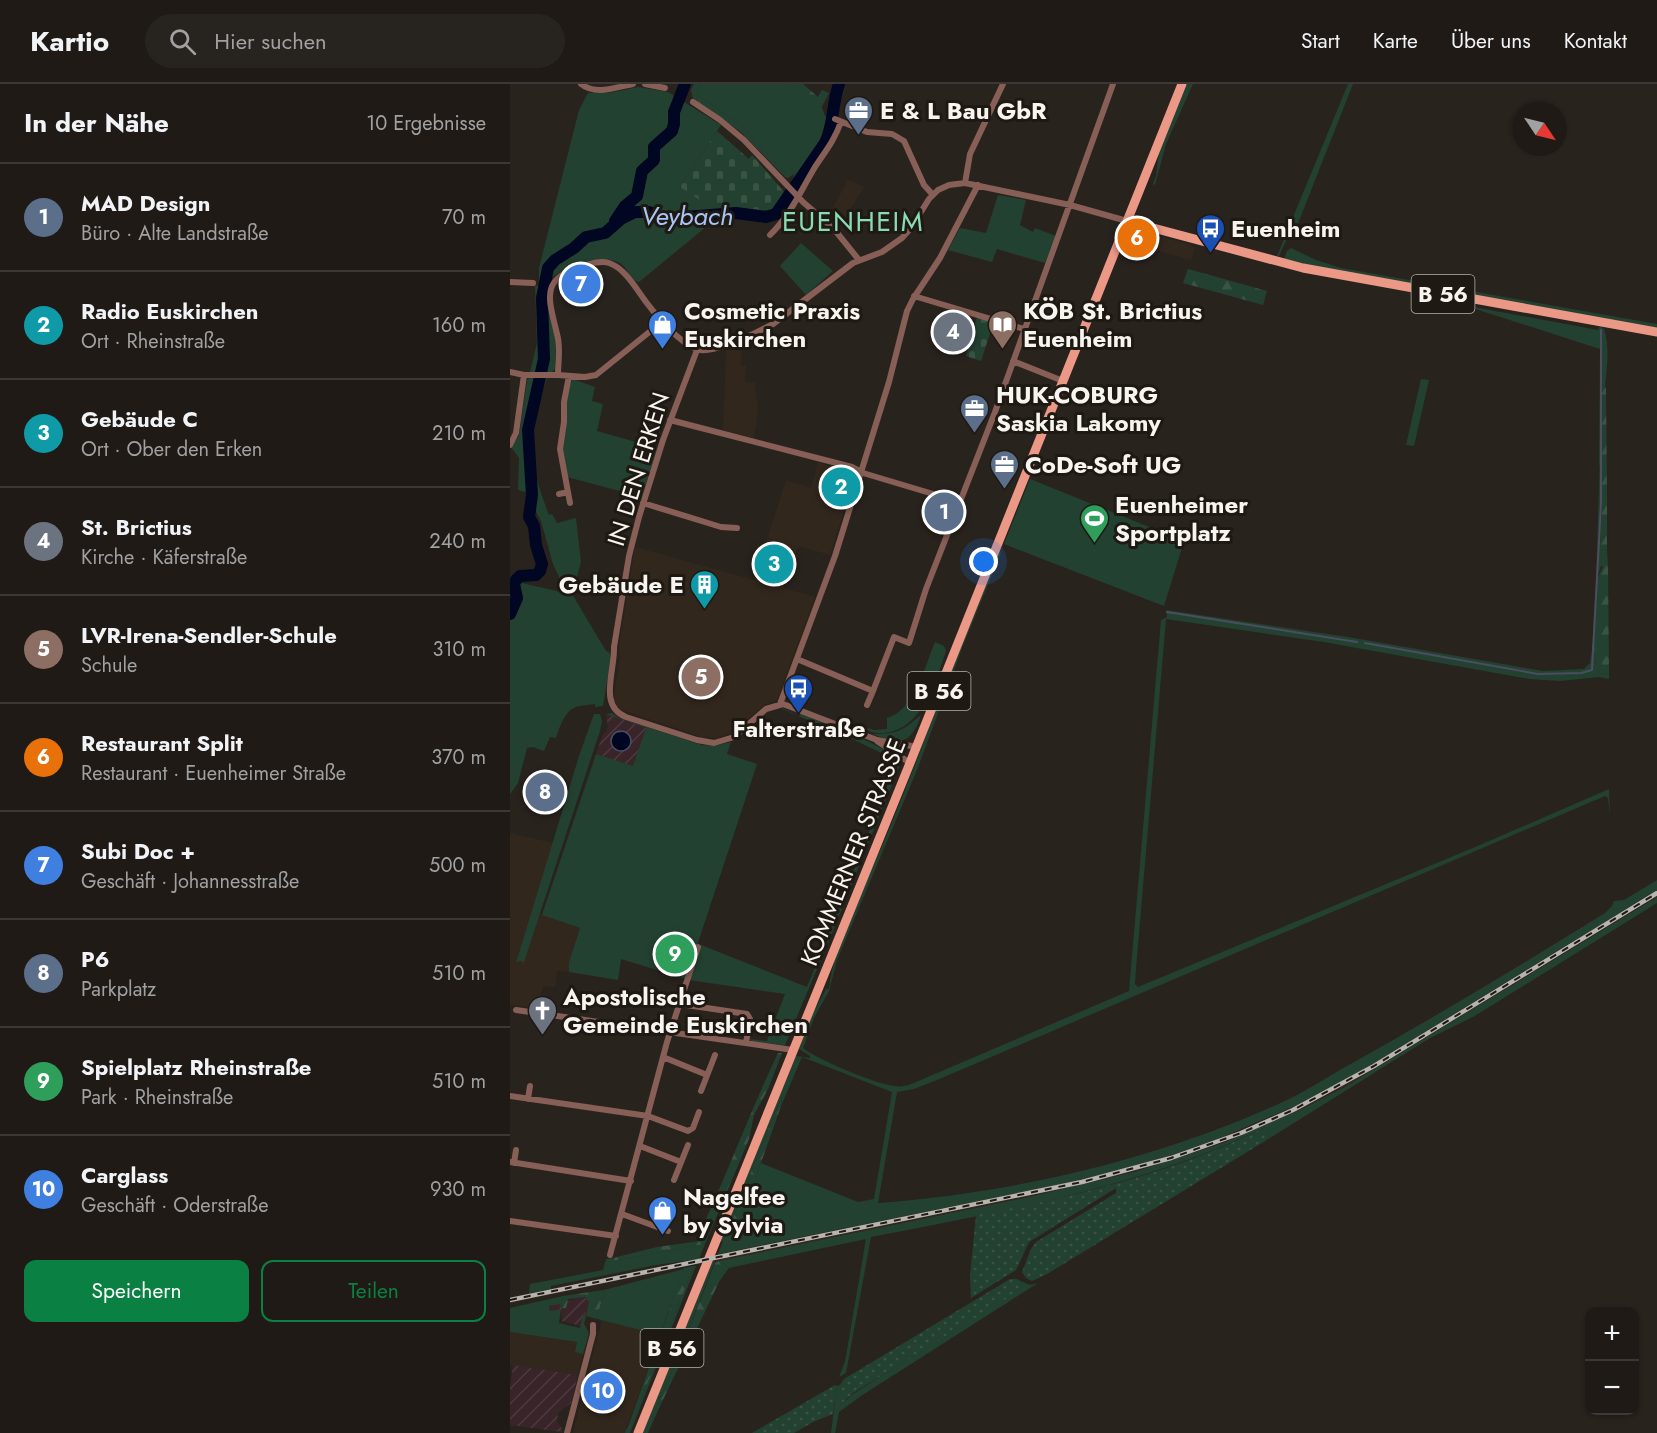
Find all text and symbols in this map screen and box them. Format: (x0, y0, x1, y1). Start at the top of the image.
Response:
search box (145, 14, 565, 68)
text: Kartio (30, 21, 109, 62)
icon: search (166, 25, 199, 58)
text: Hier suchen (214, 25, 327, 57)
text: Start (1301, 26, 1340, 56)
text: Karte (1373, 26, 1418, 56)
text: Über uns (1451, 26, 1531, 56)
text: Kontakt (1564, 26, 1627, 56)
place label: E & L Bau GbR (880, 93, 1047, 128)
office icon: E & L Bau GbR (843, 94, 875, 136)
north arrow (1513, 102, 1567, 156)
text: In der Nähe (24, 104, 169, 142)
text: 10 Ergebnisse (366, 109, 486, 138)
text: MAD Design (81, 187, 210, 219)
water label: Veybach (641, 197, 733, 235)
district label: EUENHEIM (782, 202, 924, 241)
text: 1 (38, 203, 49, 232)
text: 70 m (442, 203, 486, 232)
place label: Euenheim (1231, 211, 1341, 246)
bus stop icon: Euenheim (1194, 212, 1226, 254)
pin: 6 (1118, 216, 1156, 260)
text: Büro · Alte Landstraße (81, 219, 269, 248)
pin: 7 (562, 262, 600, 306)
road number: B 56 (1412, 275, 1474, 313)
place label: Cosmetic Praxis Euskirchen (684, 293, 860, 356)
place label: KÖB St. Brictius Euenheim (1023, 293, 1202, 356)
text: Radio Euskirchen (81, 295, 258, 327)
shop icon: Cosmetic Praxis Euskirchen (647, 308, 679, 350)
library icon: KÖB St. Brictius Euenheim (986, 308, 1018, 350)
pin: 4 (934, 310, 972, 354)
text: 2 (37, 311, 50, 340)
text: 160 m (432, 311, 486, 340)
text: Ort · Rheinstraße (81, 327, 225, 356)
place label: HUK-COBURG Saskia Lakomy (996, 377, 1161, 440)
street label: IN DEN ERKEN (598, 388, 678, 550)
office icon: HUK-COBURG Saskia Lakomy (959, 392, 991, 434)
text: Gebäude C (81, 403, 198, 435)
text: 3 (37, 419, 50, 448)
text: 210 m (432, 419, 486, 448)
text: Ort · Ober den Erken (81, 435, 262, 464)
place label: CoDe-Soft UG (1025, 447, 1181, 482)
office icon: CoDe-Soft UG (988, 448, 1020, 490)
pin: 2 (822, 464, 860, 510)
place label: Euenheimer Sportplatz (1115, 487, 1248, 550)
pin: 1 (924, 490, 964, 534)
sports icon: Euenheimer Sportplatz (1078, 502, 1110, 544)
text: St. Brictius (81, 511, 192, 543)
text: 4 (37, 527, 50, 556)
text: 240 m (429, 527, 486, 556)
pin: 3 (754, 542, 794, 586)
text: Kirche · Käferstraße (81, 543, 247, 572)
your location (969, 547, 998, 576)
place label: Gebäude E (559, 567, 684, 602)
building icon: Gebäude E (689, 568, 721, 610)
text: LVR-Irena-Sendler-Schule (81, 619, 337, 651)
text: 5 (37, 635, 50, 664)
text: 310 m (432, 635, 486, 664)
text: Schule (81, 651, 137, 680)
pin: 5 (682, 654, 720, 700)
bus stop icon: Falterstraße (783, 672, 815, 714)
road number: B 56 (908, 672, 970, 710)
place label: Falterstraße (733, 711, 865, 746)
text: Restaurant Split (81, 727, 243, 759)
street label: KOMMERNER STRASSE (791, 733, 915, 971)
text: 6 (37, 743, 50, 772)
text: 370 m (431, 743, 486, 772)
text: Restaurant · Euenheimer Straße (81, 759, 346, 788)
pin: 8 (525, 770, 564, 814)
text: Subi Doc + (81, 835, 195, 867)
text: 7 (37, 851, 50, 880)
text: 500 m (429, 851, 486, 880)
text: Geschäft · Johannesstraße (81, 867, 299, 896)
pin: 9 (656, 932, 694, 976)
text: P6 (81, 943, 109, 975)
text: 8 (37, 959, 50, 988)
text: 510 m (432, 959, 486, 988)
text: Parkplatz (81, 975, 156, 1004)
place label: Apostolische Gemeinde Euskirchen (562, 979, 808, 1042)
church icon: Apostolische Gemeinde Euskirchen (526, 994, 558, 1036)
text: Spielplatz Rheinstraße (81, 1051, 311, 1083)
text: 9 (37, 1067, 50, 1096)
text: 510 m (432, 1067, 486, 1096)
text: Park · Rheinstraße (81, 1083, 233, 1112)
text: Carglass (81, 1159, 168, 1191)
text: 10 (32, 1175, 55, 1204)
text: 930 m (430, 1175, 486, 1204)
place label: Nagelfee by Sylvia (683, 1179, 786, 1242)
text: Geschäft · Oderstraße (81, 1191, 268, 1220)
shop icon: Nagelfee by Sylvia (646, 1194, 678, 1236)
button: Speichern (24, 1260, 249, 1322)
button: Teilen (261, 1260, 486, 1322)
map controls (1585, 1307, 1639, 1415)
button: + (1585, 1307, 1639, 1361)
road number: B 56 (640, 1329, 704, 1367)
button: − (1585, 1361, 1639, 1415)
pin: 10 (584, 1368, 622, 1414)

